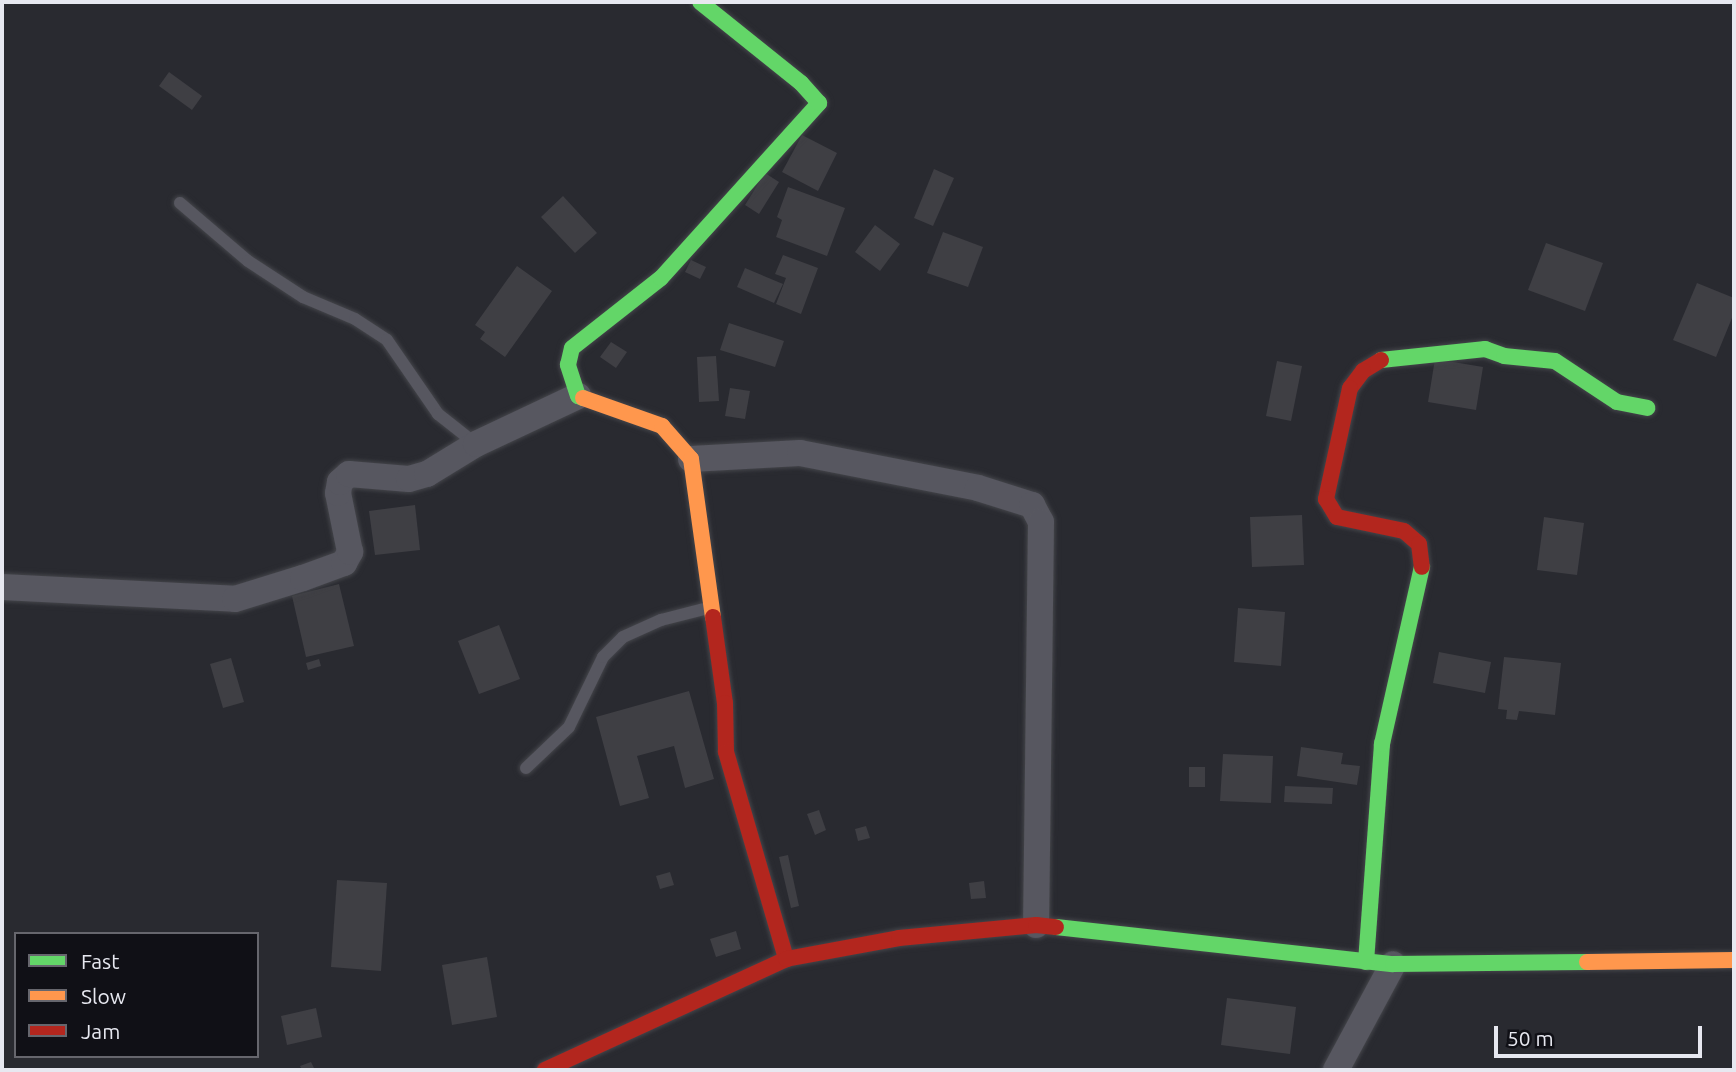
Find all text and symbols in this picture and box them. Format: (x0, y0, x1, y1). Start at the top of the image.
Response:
legend (14, 932, 259, 1058)
text: Fast (81, 949, 119, 973)
text: Slow (81, 984, 126, 1008)
scale bar (1498, 1012, 1706, 1056)
text: Jam (81, 1019, 120, 1043)
text: 50 m (1507, 1026, 1554, 1050)

